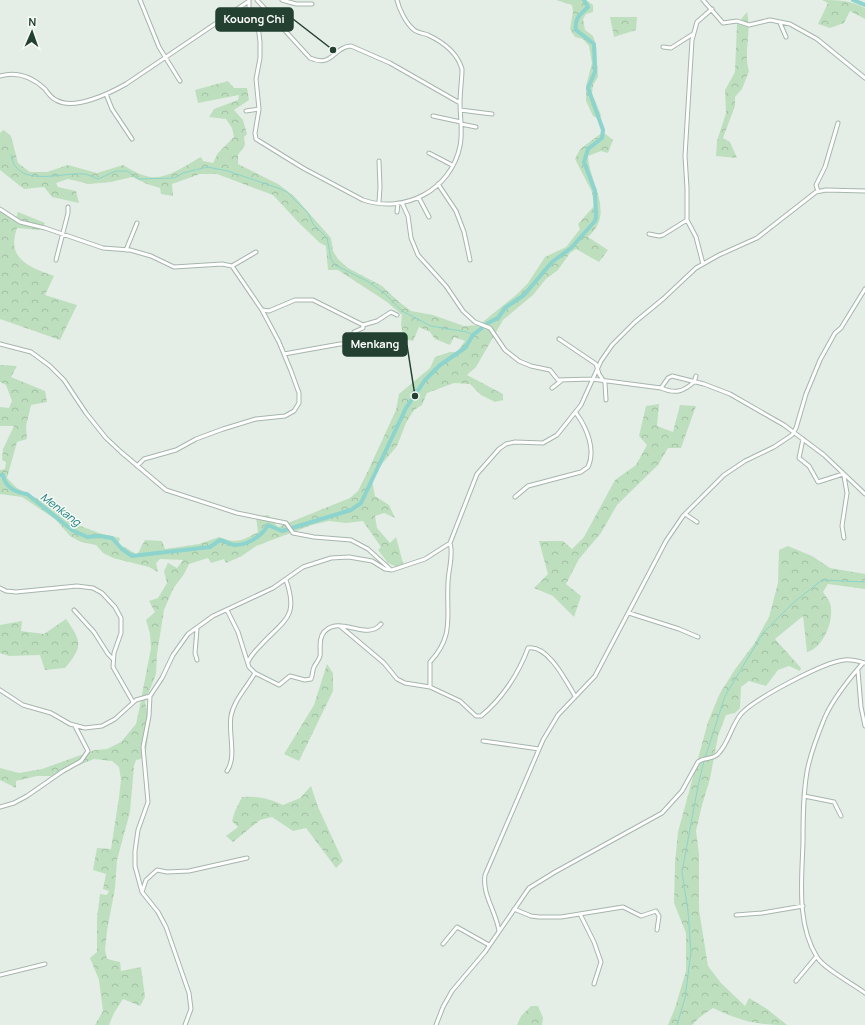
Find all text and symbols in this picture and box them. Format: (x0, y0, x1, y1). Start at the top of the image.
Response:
callout: Kouong Chi (216, 8, 293, 31)
text: Kouong Chi (223, 11, 285, 26)
north arrow (12, 12, 52, 52)
text: N (28, 14, 37, 29)
callout: Menkang (343, 333, 407, 356)
text: Menkang (351, 336, 399, 351)
water label: Menkang (38, 489, 85, 530)

